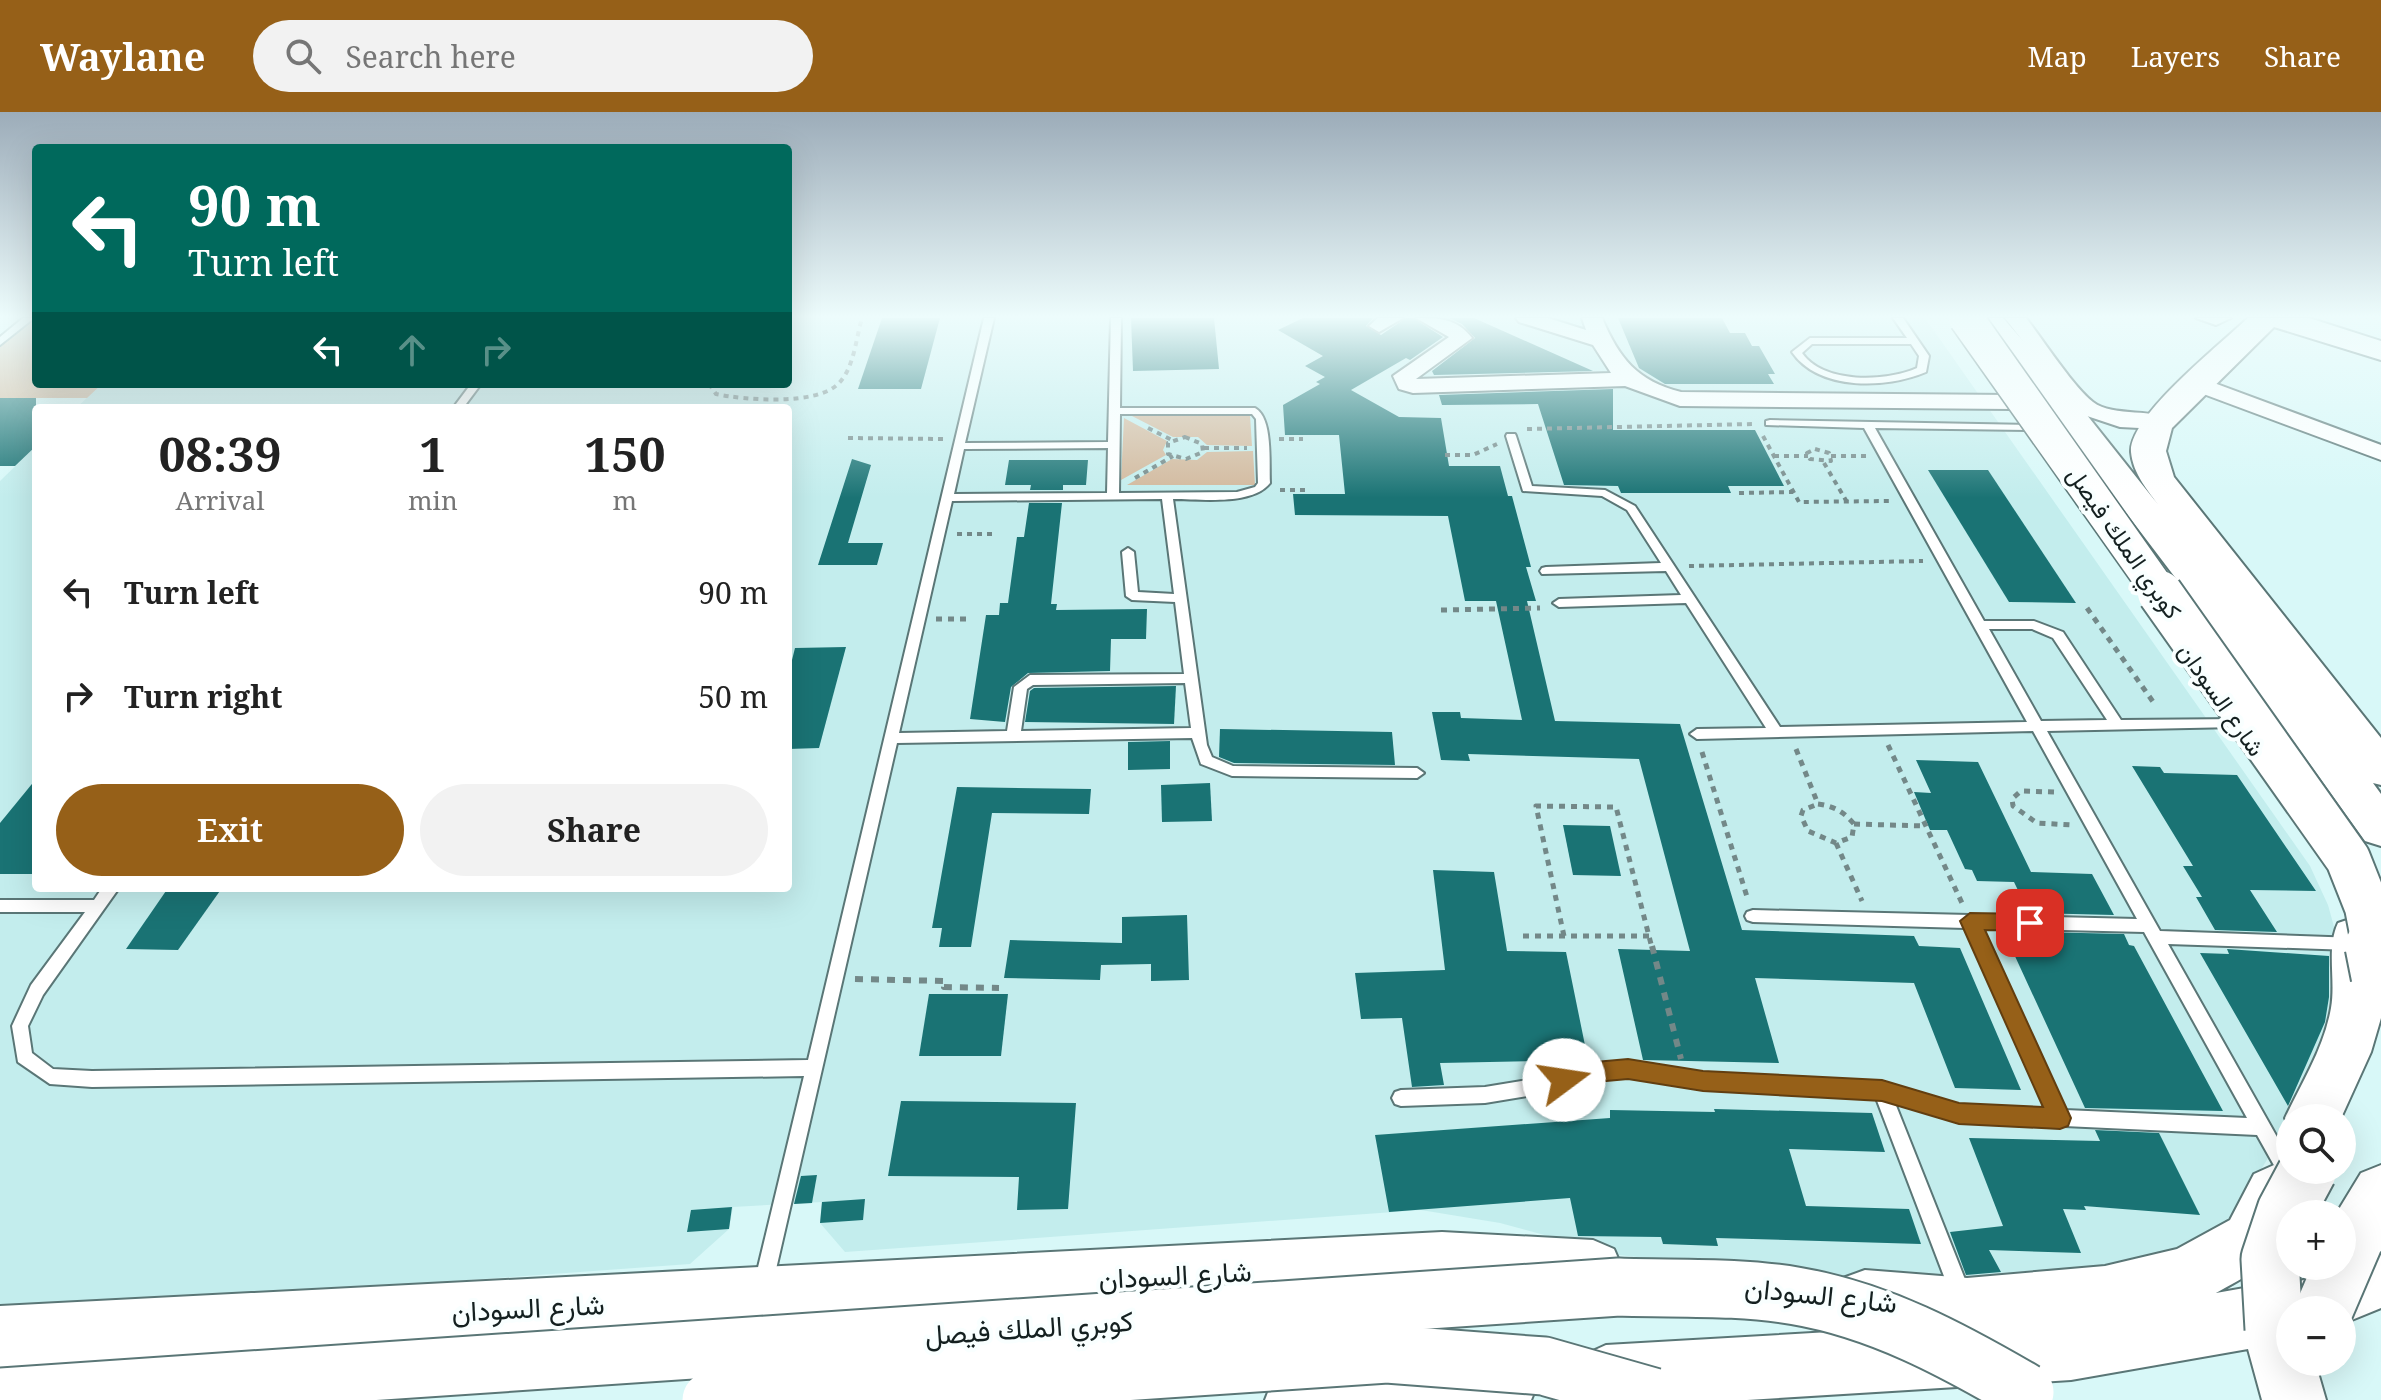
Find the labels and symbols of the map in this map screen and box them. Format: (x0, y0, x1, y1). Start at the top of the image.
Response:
street label: كوبري الملك فيصل (2057, 459, 2190, 627)
street label: شارع السودان (2170, 636, 2273, 763)
pin (1996, 889, 2064, 957)
position arrow (1522, 1038, 1606, 1122)
street label: شارع السودان (1098, 1251, 1252, 1298)
street label: شارع السودان (1743, 1267, 1899, 1322)
street label: شارع السودان (451, 1284, 605, 1331)
street label: كوبري الملك فيصل (923, 1301, 1135, 1358)

